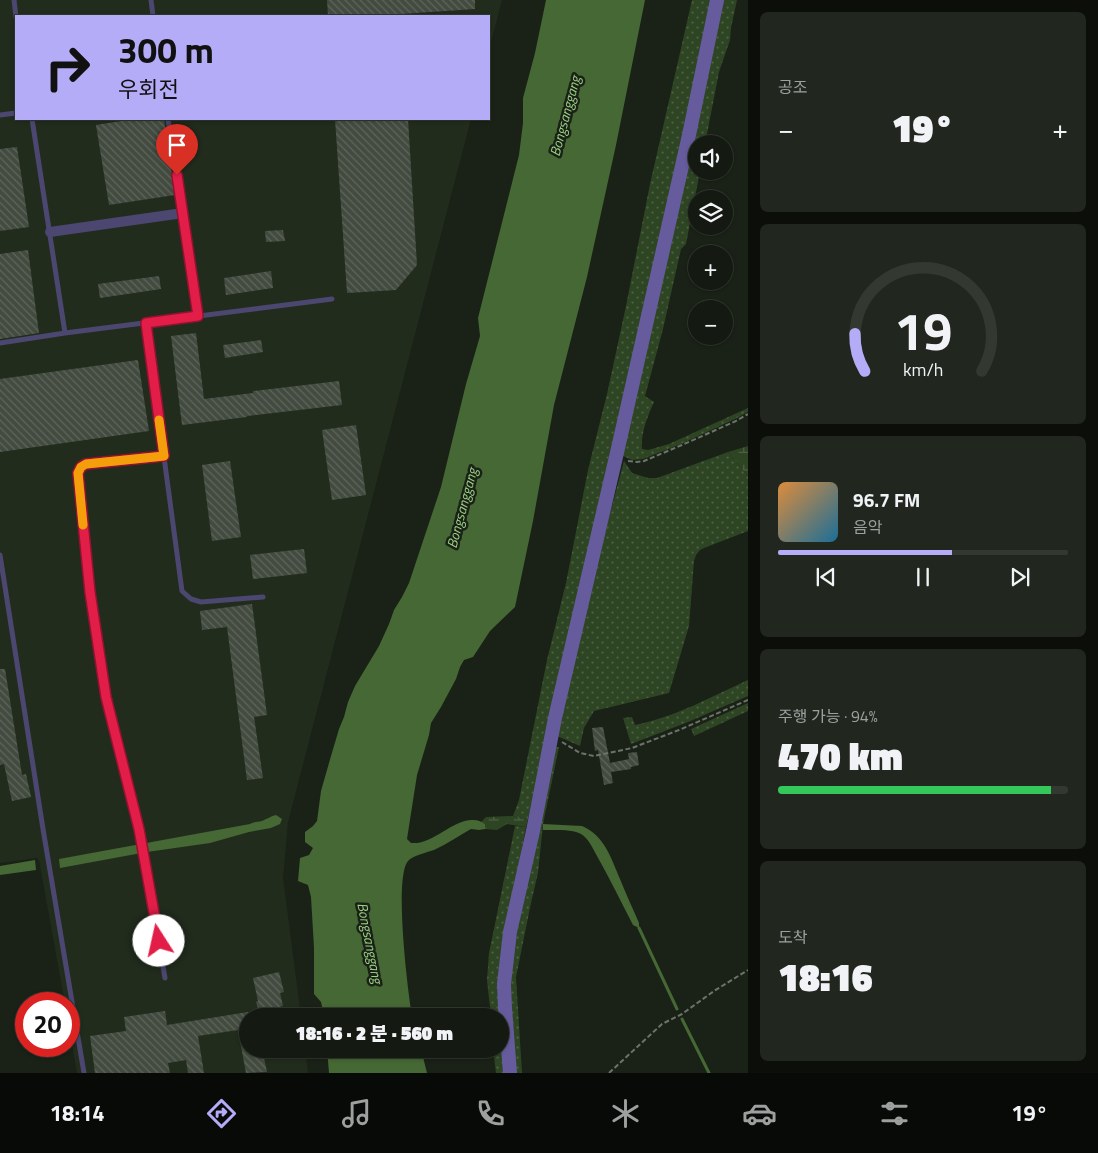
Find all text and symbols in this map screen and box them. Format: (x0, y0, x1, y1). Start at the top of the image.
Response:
text: 300 m (118, 23, 214, 77)
icon: right (35, 35, 100, 100)
text: 우회전 (118, 72, 179, 106)
water label: Bongsanggang (544, 72, 586, 158)
text: 공조 (778, 75, 807, 99)
text: 19° (892, 99, 954, 157)
text: − (778, 107, 794, 150)
text: + (1052, 107, 1068, 150)
pin (156, 124, 198, 175)
icon: arrive (163, 131, 191, 159)
map controls (688, 135, 733, 345)
button: sound (688, 135, 733, 180)
button: layers (688, 190, 733, 235)
button: + (688, 245, 733, 290)
text: 19 (894, 291, 952, 370)
button: − (688, 300, 733, 345)
text: km/h (903, 356, 943, 383)
water label: Bongsanggang (441, 464, 483, 550)
text: 96.7 FM (853, 485, 920, 514)
text: 음악 (853, 515, 882, 539)
icon: previous (812, 563, 840, 591)
icon: pause (909, 563, 937, 591)
icon: next (1006, 563, 1034, 591)
text: 주행 가능 · 94% (778, 704, 878, 728)
text: 470 km (778, 727, 903, 785)
water label: Bongsanggang (352, 901, 389, 987)
position arrow (132, 914, 184, 966)
text: 도착 (778, 925, 807, 949)
text: 18:16 (778, 948, 873, 1006)
speed limit sign: 20 (15, 992, 80, 1057)
text: 18:16 · 2 분 · 560 m (295, 1018, 453, 1047)
text: 18:14 (50, 1096, 105, 1130)
icon: directions (204, 1096, 239, 1131)
icon: music (339, 1096, 374, 1131)
icon: phone (473, 1096, 508, 1131)
icon: climate (608, 1096, 643, 1131)
icon: car (742, 1096, 777, 1131)
icon: filters (877, 1096, 912, 1131)
text: 19° (1011, 1096, 1048, 1130)

